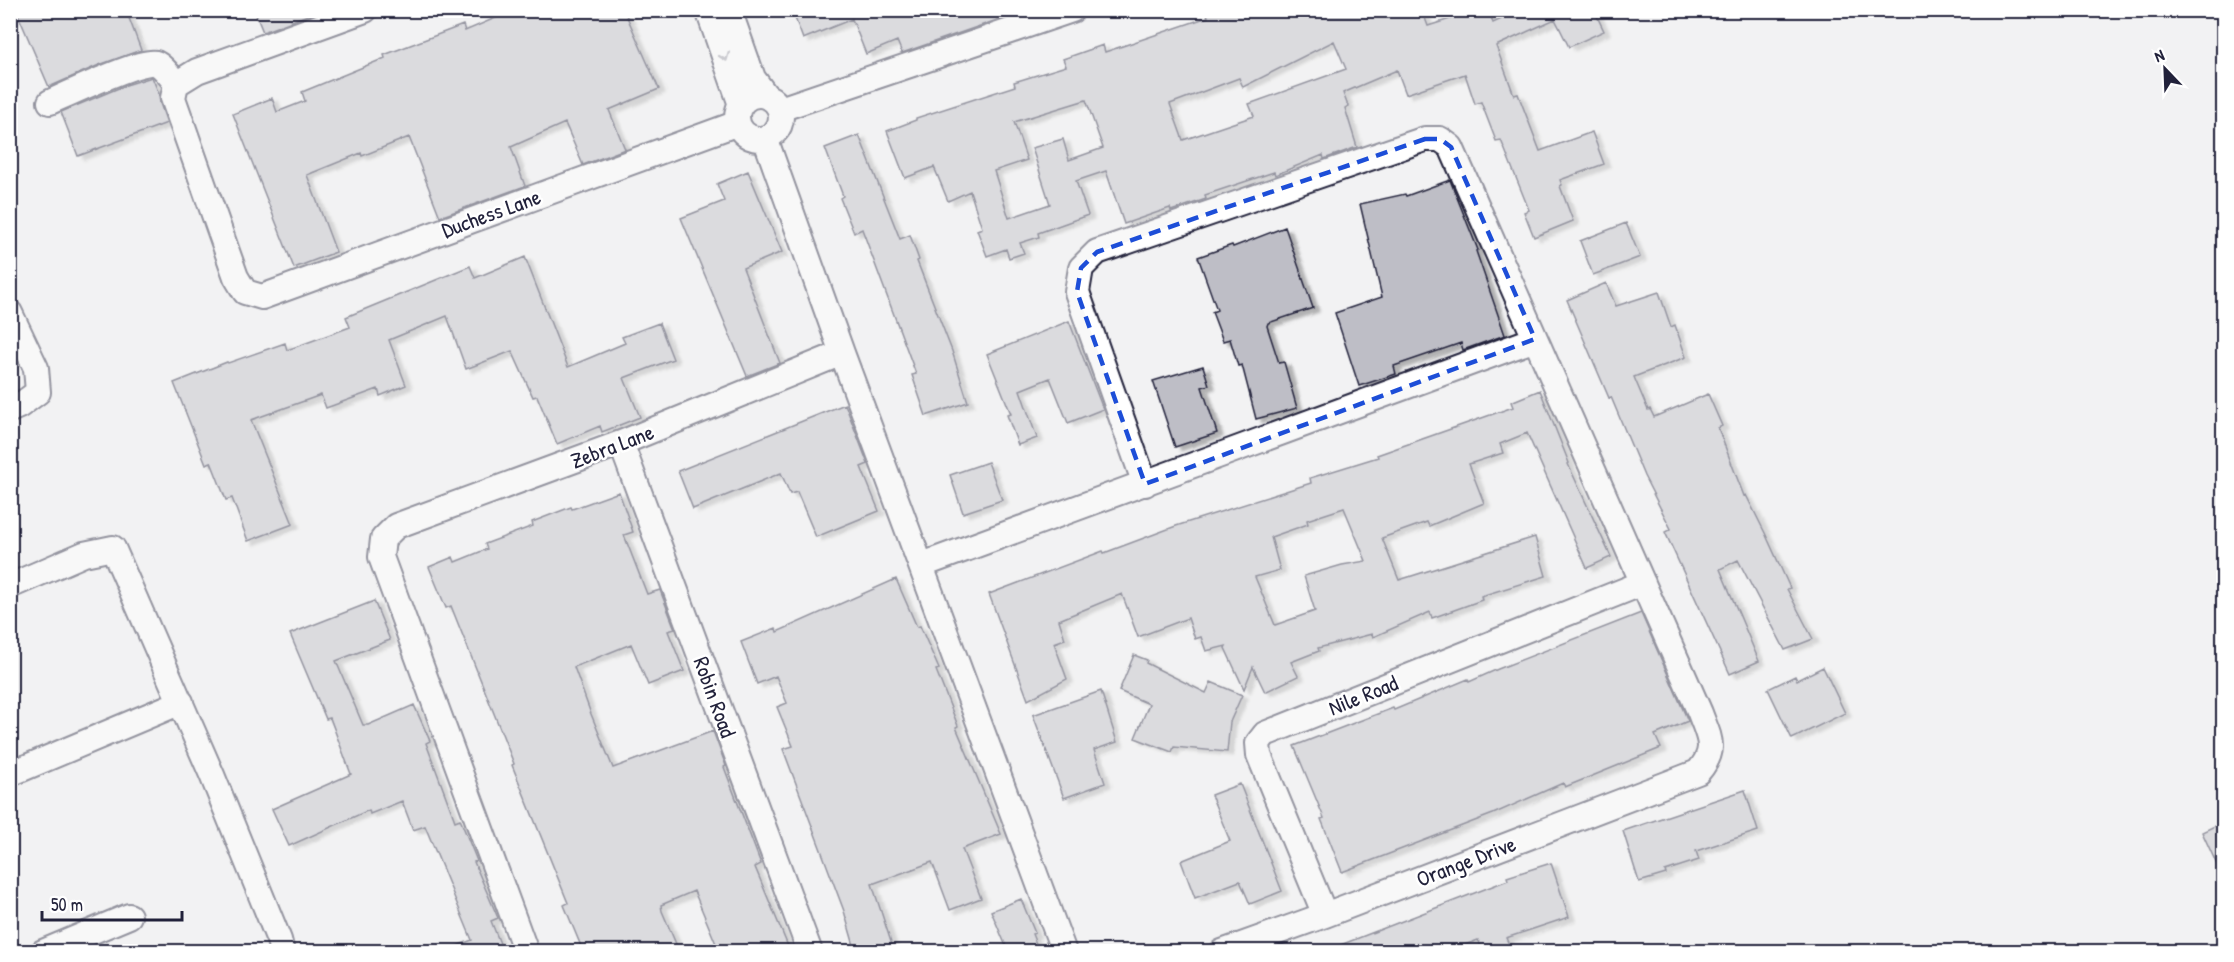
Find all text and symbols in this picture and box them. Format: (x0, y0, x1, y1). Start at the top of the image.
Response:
north arrow (2135, 39, 2195, 99)
text: N (2151, 43, 2168, 67)
one-way arrow (718, 51, 730, 62)
street label: Duchess Lane (437, 181, 545, 245)
street label: Zebra Lane (566, 416, 658, 476)
street label: Robin Road (687, 652, 744, 742)
street label: Nile Road (1324, 667, 1403, 722)
street label: Orange Drive (1412, 828, 1520, 894)
scale bar (42, 884, 182, 922)
text: 50 m (51, 892, 83, 917)

